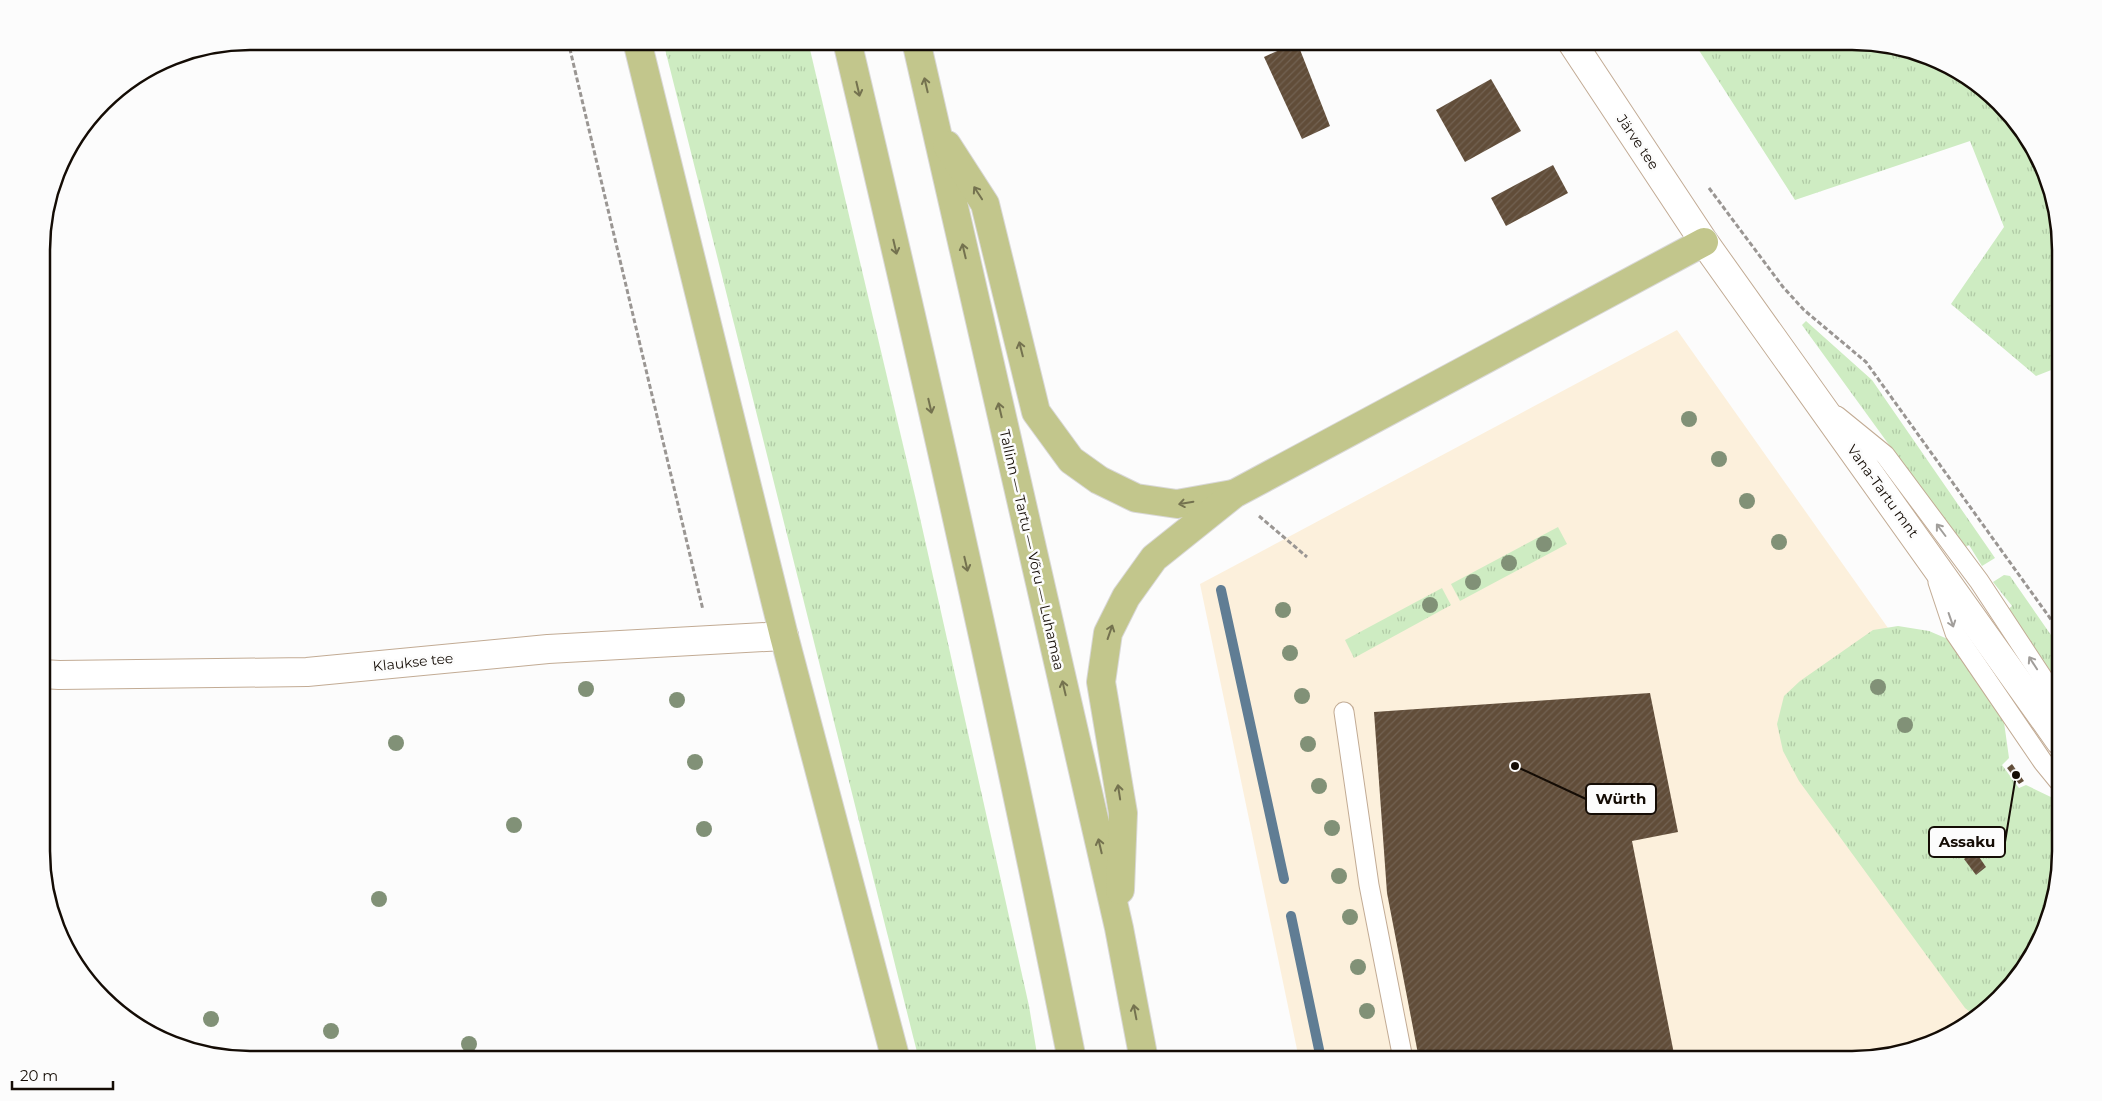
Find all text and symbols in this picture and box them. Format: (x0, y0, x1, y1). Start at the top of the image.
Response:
one-way arrow (921, 78, 930, 94)
one-way arrow (854, 80, 863, 96)
street label: Järve tee (1612, 110, 1663, 173)
one-way arrow (973, 187, 983, 201)
one-way arrow (891, 238, 900, 254)
one-way arrow (959, 244, 968, 260)
one-way arrow (1016, 342, 1025, 358)
one-way arrow (926, 397, 935, 413)
one-way arrow (995, 402, 1005, 418)
street label: Tallinn — Tartu — Võru — Luhamaa (996, 428, 1068, 672)
street label: Vana-Tartu mnt (1843, 441, 1923, 541)
one-way arrow (1179, 498, 1195, 508)
one-way arrow (1936, 523, 1946, 537)
one-way arrow (962, 556, 971, 572)
one-way arrow (1947, 611, 1956, 627)
one-way arrow (1106, 624, 1115, 640)
street label: Klaukse tee (372, 649, 454, 675)
one-way arrow (2028, 656, 2039, 670)
one-way arrow (1059, 680, 1068, 696)
one-way arrow (1114, 784, 1124, 800)
callout: Würth (1586, 784, 1656, 814)
text: Würth (1596, 789, 1646, 808)
callout: Assaku (1929, 827, 2005, 857)
text: Assaku (1938, 832, 1995, 851)
one-way arrow (1095, 838, 1104, 854)
one-way arrow (1130, 1004, 1139, 1020)
scale bar (12, 1058, 114, 1090)
text: 20 m (20, 1066, 58, 1085)

